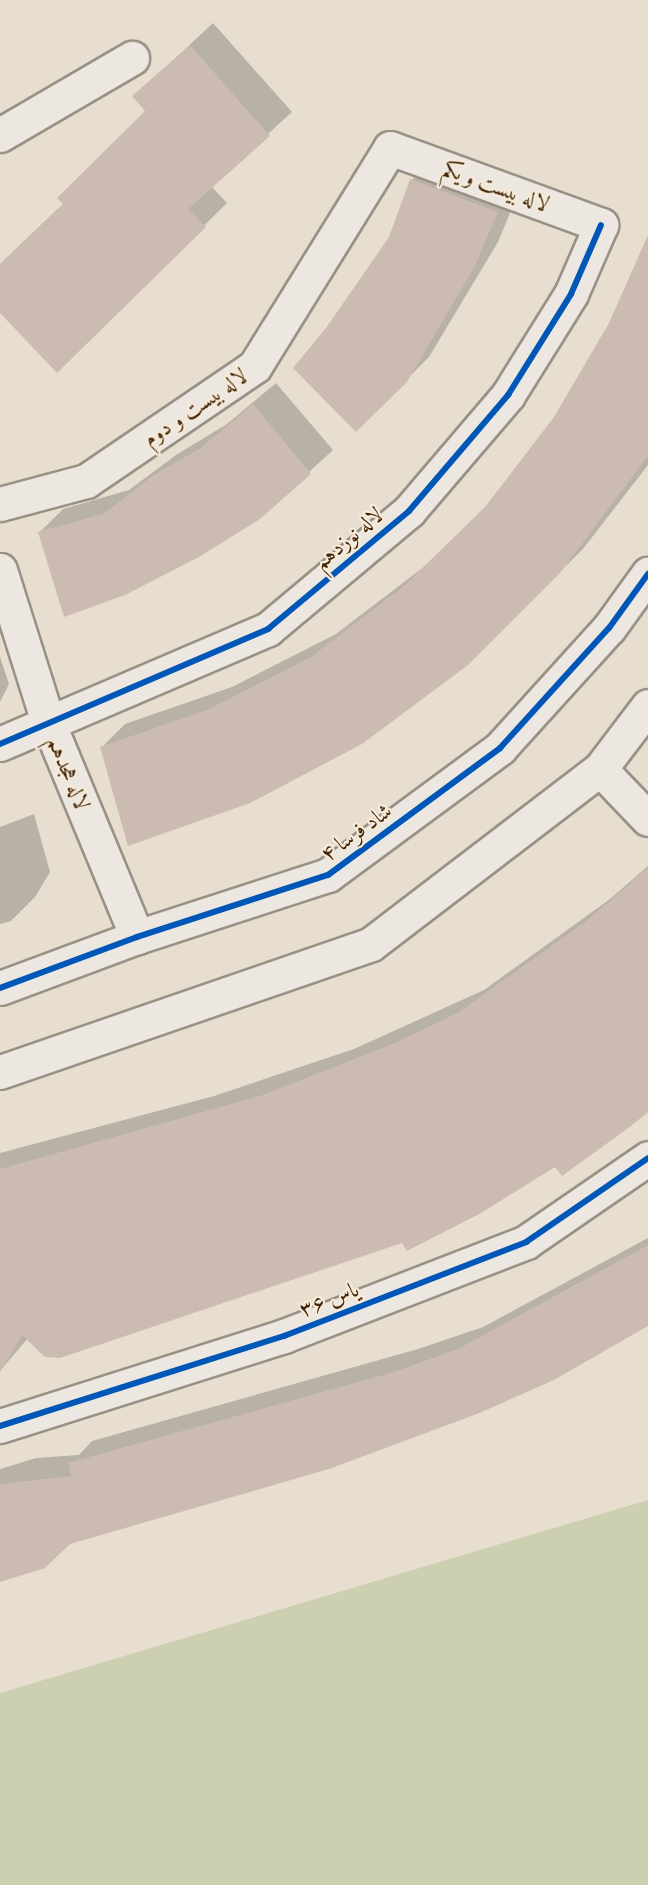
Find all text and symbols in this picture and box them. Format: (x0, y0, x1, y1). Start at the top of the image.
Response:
street label: لاله بیست و یکم (439, 155, 553, 217)
street label: لاله بیست و دوم (138, 362, 252, 452)
street label: لاله نوزدهم (308, 501, 388, 575)
street label: لاله هجدهم (42, 732, 96, 814)
street label: شاد فرسا ۴ (315, 797, 397, 867)
street label: یاس ۳۶ (296, 1276, 362, 1322)

